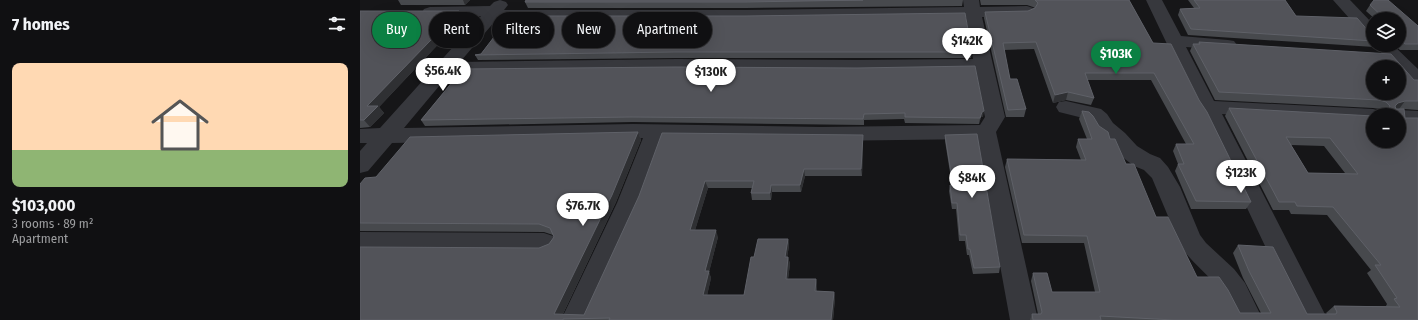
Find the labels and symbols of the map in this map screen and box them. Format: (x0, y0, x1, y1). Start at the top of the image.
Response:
pin: $142K (939, 28, 995, 62)
pin: $103K (1088, 41, 1144, 75)
pin: $56.4K (410, 58, 476, 92)
pin: $130K (683, 59, 739, 93)
pin: $123K (1213, 160, 1269, 194)
pin: $84K (948, 165, 996, 199)
pin: $76.7K (550, 193, 616, 227)

